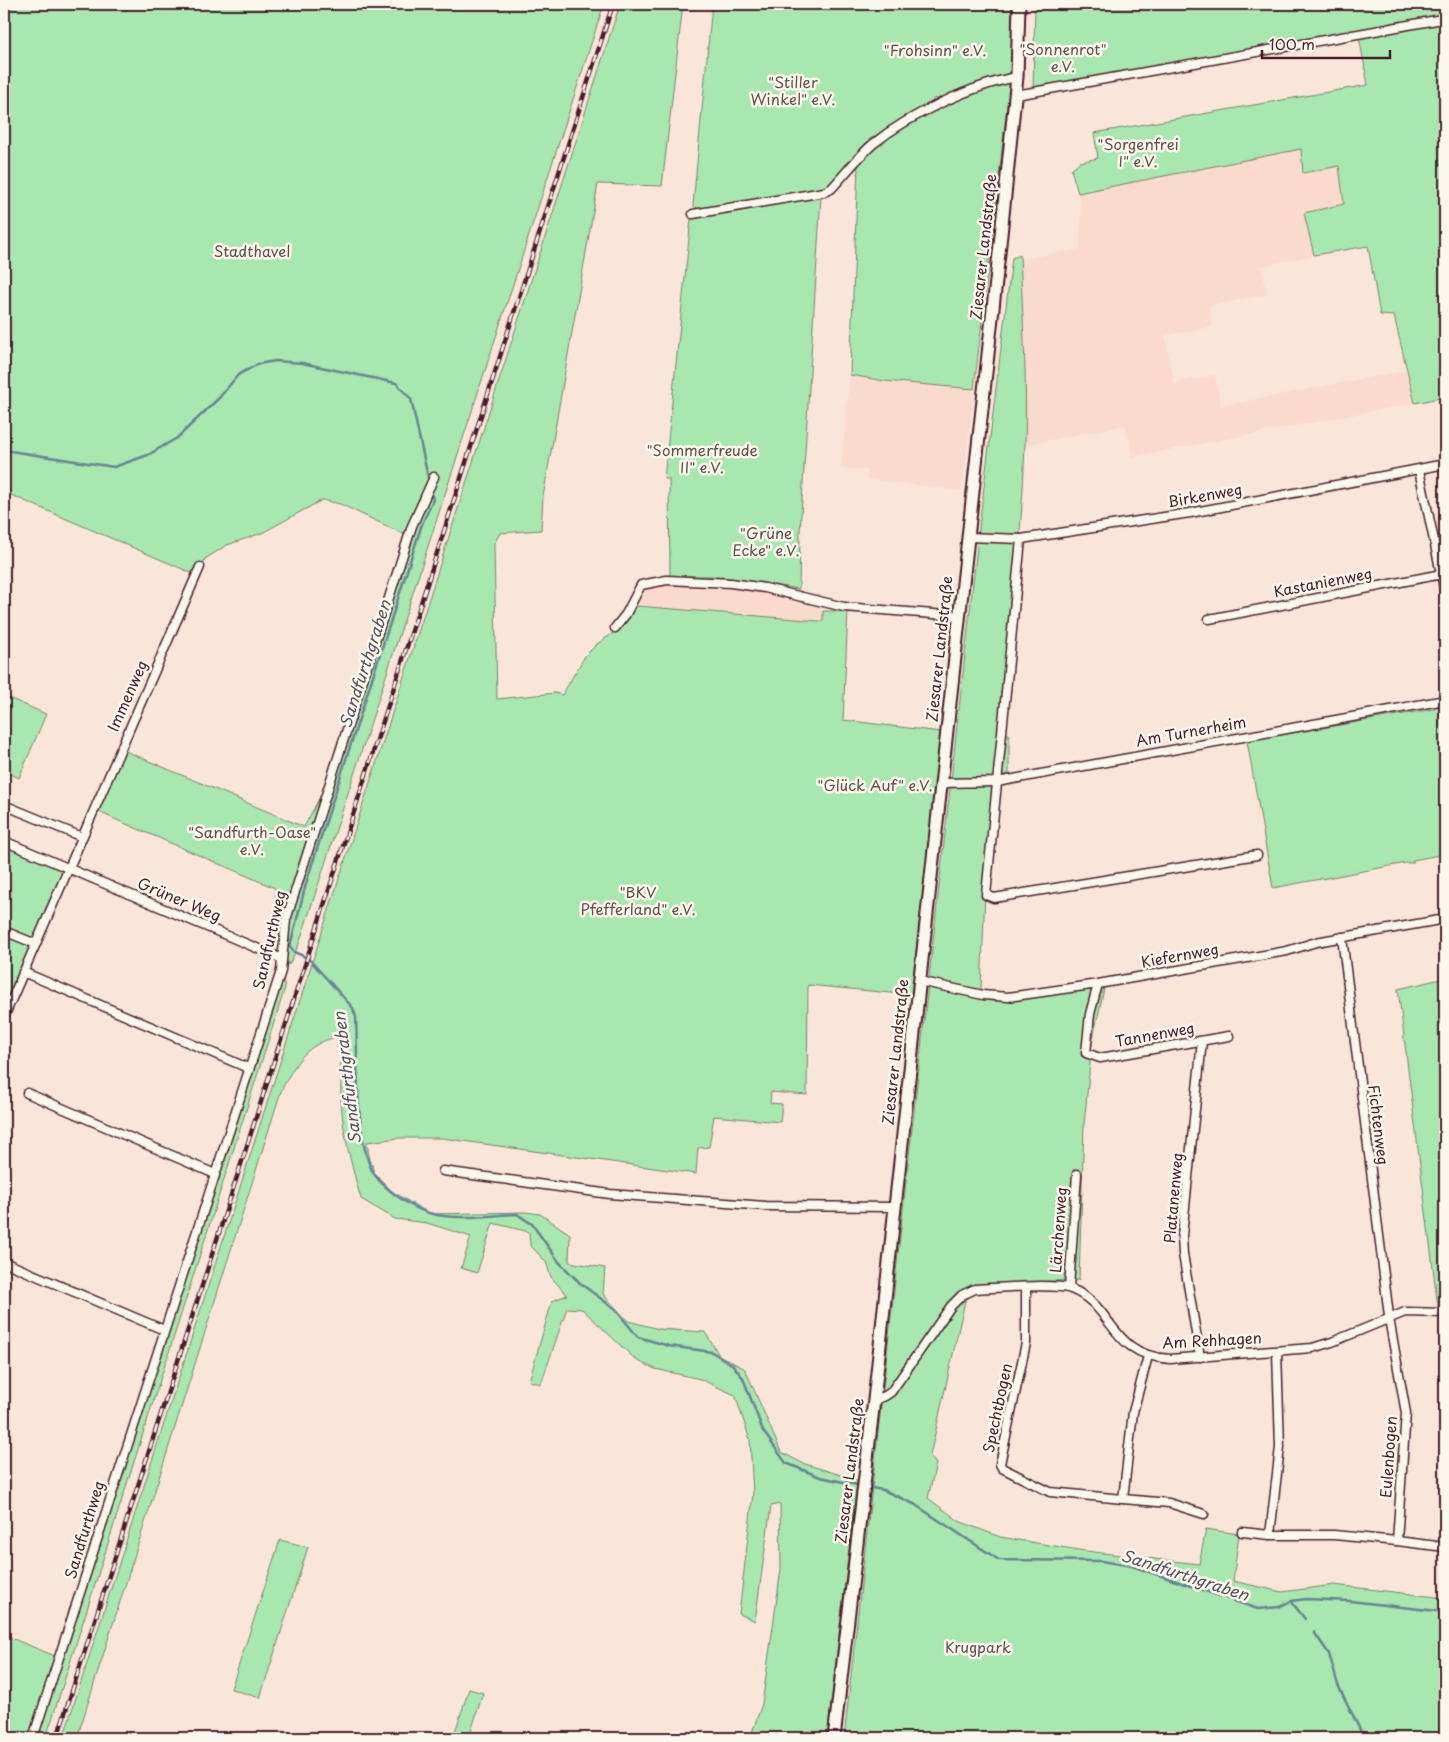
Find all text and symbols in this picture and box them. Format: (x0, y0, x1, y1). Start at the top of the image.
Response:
scale bar (1262, 28, 1389, 60)
text: 100 m (1269, 32, 1315, 55)
park label: "Sonnenrot" e.V. (1019, 37, 1107, 77)
park label: "Frohsinn" e.V. (884, 38, 986, 61)
park label: "Stiller Winkel" e.V. (750, 70, 836, 110)
park label: "Sorgenfrei I" e.V. (1097, 132, 1179, 172)
street label: Ziesarer Landstraße (963, 173, 1002, 321)
park label: Stadthavel (214, 239, 290, 262)
park label: "Sommerfreude II" e.V. (646, 438, 758, 478)
street label: Birkenweg (1166, 477, 1244, 512)
park label: "Grüne Ecke" e.V. (732, 521, 800, 561)
street label: Kastanienweg (1272, 561, 1374, 602)
street label: Ziesarer Landstraße (919, 575, 958, 723)
water label: Sandfurthgraben (332, 596, 396, 731)
street label: Immenweg (101, 656, 153, 735)
street label: Am Turnerheim (1134, 710, 1248, 752)
park label: "Glück Auf" e.V. (817, 773, 933, 796)
park label: "Sandfurth-Oase" e.V. (188, 820, 316, 860)
street label: Grüner Weg (134, 871, 225, 927)
park label: "BKV Pfefferland" e.V. (580, 880, 696, 920)
street label: Sandfurthweg (246, 888, 291, 992)
street label: Kiefernweg (1139, 936, 1220, 973)
street label: Ziesarer Landstraße (875, 978, 914, 1126)
water label: Sandfurthgraben (326, 1010, 366, 1146)
street label: Tannenweg (1113, 1015, 1196, 1052)
street label: Fichtenweg (1363, 1083, 1396, 1166)
street label: Platanenweg (1157, 1152, 1188, 1244)
street label: Lärchenweg (1043, 1186, 1072, 1274)
street label: Am Rehhagen (1162, 1325, 1262, 1354)
street label: Spechtbogen (976, 1361, 1017, 1454)
street label: Ziesarer Landstraße (828, 1397, 869, 1545)
street label: Eulenbogen (1373, 1415, 1402, 1499)
street label: Sandfurthweg (58, 1478, 109, 1581)
water label: Sandfurthgraben (1118, 1542, 1253, 1606)
park label: Krugpark (945, 1635, 1011, 1658)

